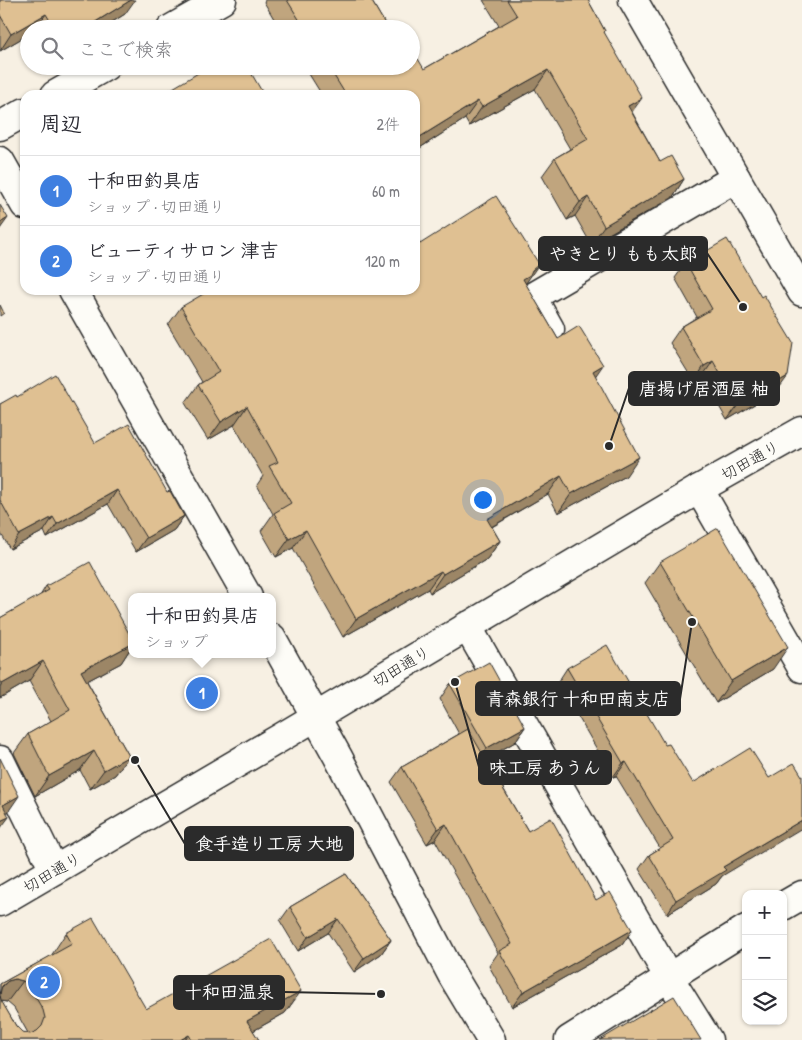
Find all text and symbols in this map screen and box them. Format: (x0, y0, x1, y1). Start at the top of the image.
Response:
search box (20, 20, 420, 75)
icon: search (38, 34, 66, 62)
text: ここで検索 (78, 36, 173, 62)
text: 周辺 (40, 109, 82, 138)
text: 2件 (377, 113, 400, 135)
text: 十和田釣具店 (87, 167, 201, 193)
text: 1 (53, 180, 59, 202)
text: 60 m (372, 180, 400, 202)
text: ショップ · 切田通り (87, 195, 225, 217)
text: ビューティサロン 津吉 (87, 237, 279, 263)
callout: やきとり もも太郎 (539, 237, 707, 270)
text: やきとり もも太郎 (549, 241, 697, 266)
text: 2 (52, 250, 60, 272)
text: 120 m (365, 250, 400, 272)
text: ショップ · 切田通り (87, 265, 225, 287)
callout: 唐揚げ居酒屋 柚 (629, 372, 779, 405)
text: 唐揚げ居酒屋 柚 (639, 376, 769, 401)
street label: 切田通り (717, 435, 783, 485)
your location (470, 487, 496, 513)
popup (128, 593, 276, 658)
text: 十和田釣具店 (145, 602, 259, 628)
text: ショップ (145, 630, 208, 652)
street label: 切田通り (368, 640, 434, 692)
pin: 1 (186, 674, 218, 712)
callout: 青森銀行 十和田南支店 (476, 682, 680, 715)
text: 青森銀行 十和田南支店 (486, 686, 670, 711)
callout: 味工房 あうん (479, 751, 611, 784)
text: 味工房 あうん (489, 755, 601, 780)
callout: 食手造り工房 大地 (185, 827, 353, 860)
text: 食手造り工房 大地 (195, 831, 343, 856)
street label: 切田通り (19, 846, 85, 898)
map controls (742, 890, 787, 1025)
button: + (742, 890, 787, 935)
button: − (742, 935, 787, 980)
pin: 2 (28, 963, 60, 1001)
callout: 十和田温泉 (174, 976, 284, 1009)
text: 十和田温泉 (184, 979, 274, 1004)
button: layers (742, 980, 787, 1025)

